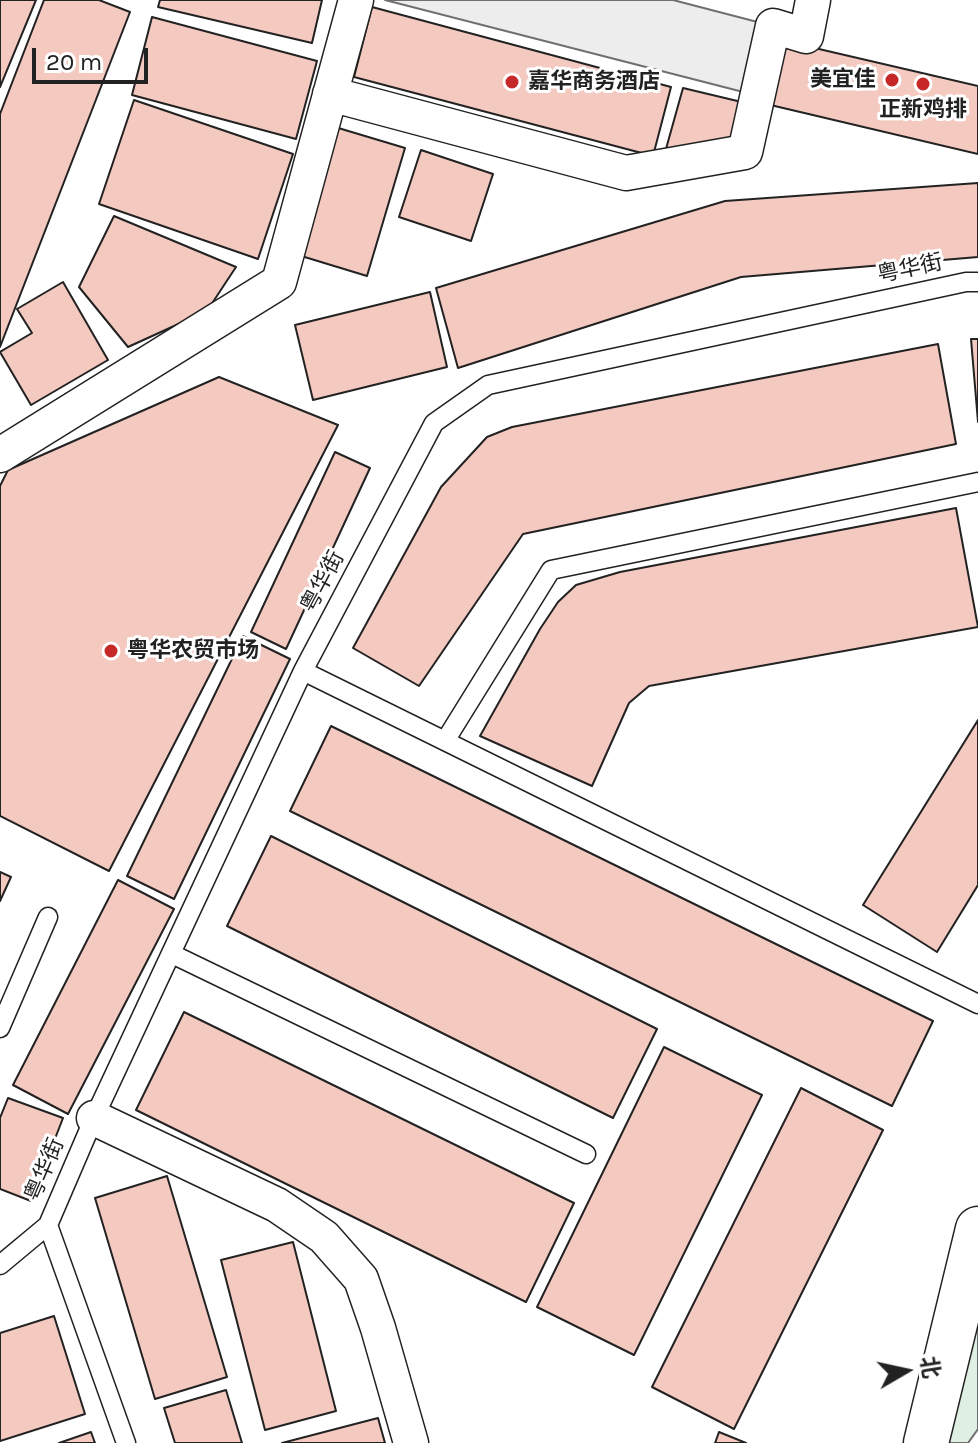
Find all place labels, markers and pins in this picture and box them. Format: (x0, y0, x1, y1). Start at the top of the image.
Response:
place label: 美宜佳 (810, 67, 876, 93)
place label: 嘉华商务酒店 (528, 69, 660, 95)
marker: 美宜佳 (883, 71, 901, 89)
marker: 嘉华商务酒店 (503, 73, 521, 91)
marker: 正新鸡排 (914, 75, 932, 93)
place label: 正新鸡排 (879, 97, 967, 123)
place label: 粤华农贸市场 (127, 638, 259, 664)
marker: 粤华农贸市场 (102, 642, 120, 660)

